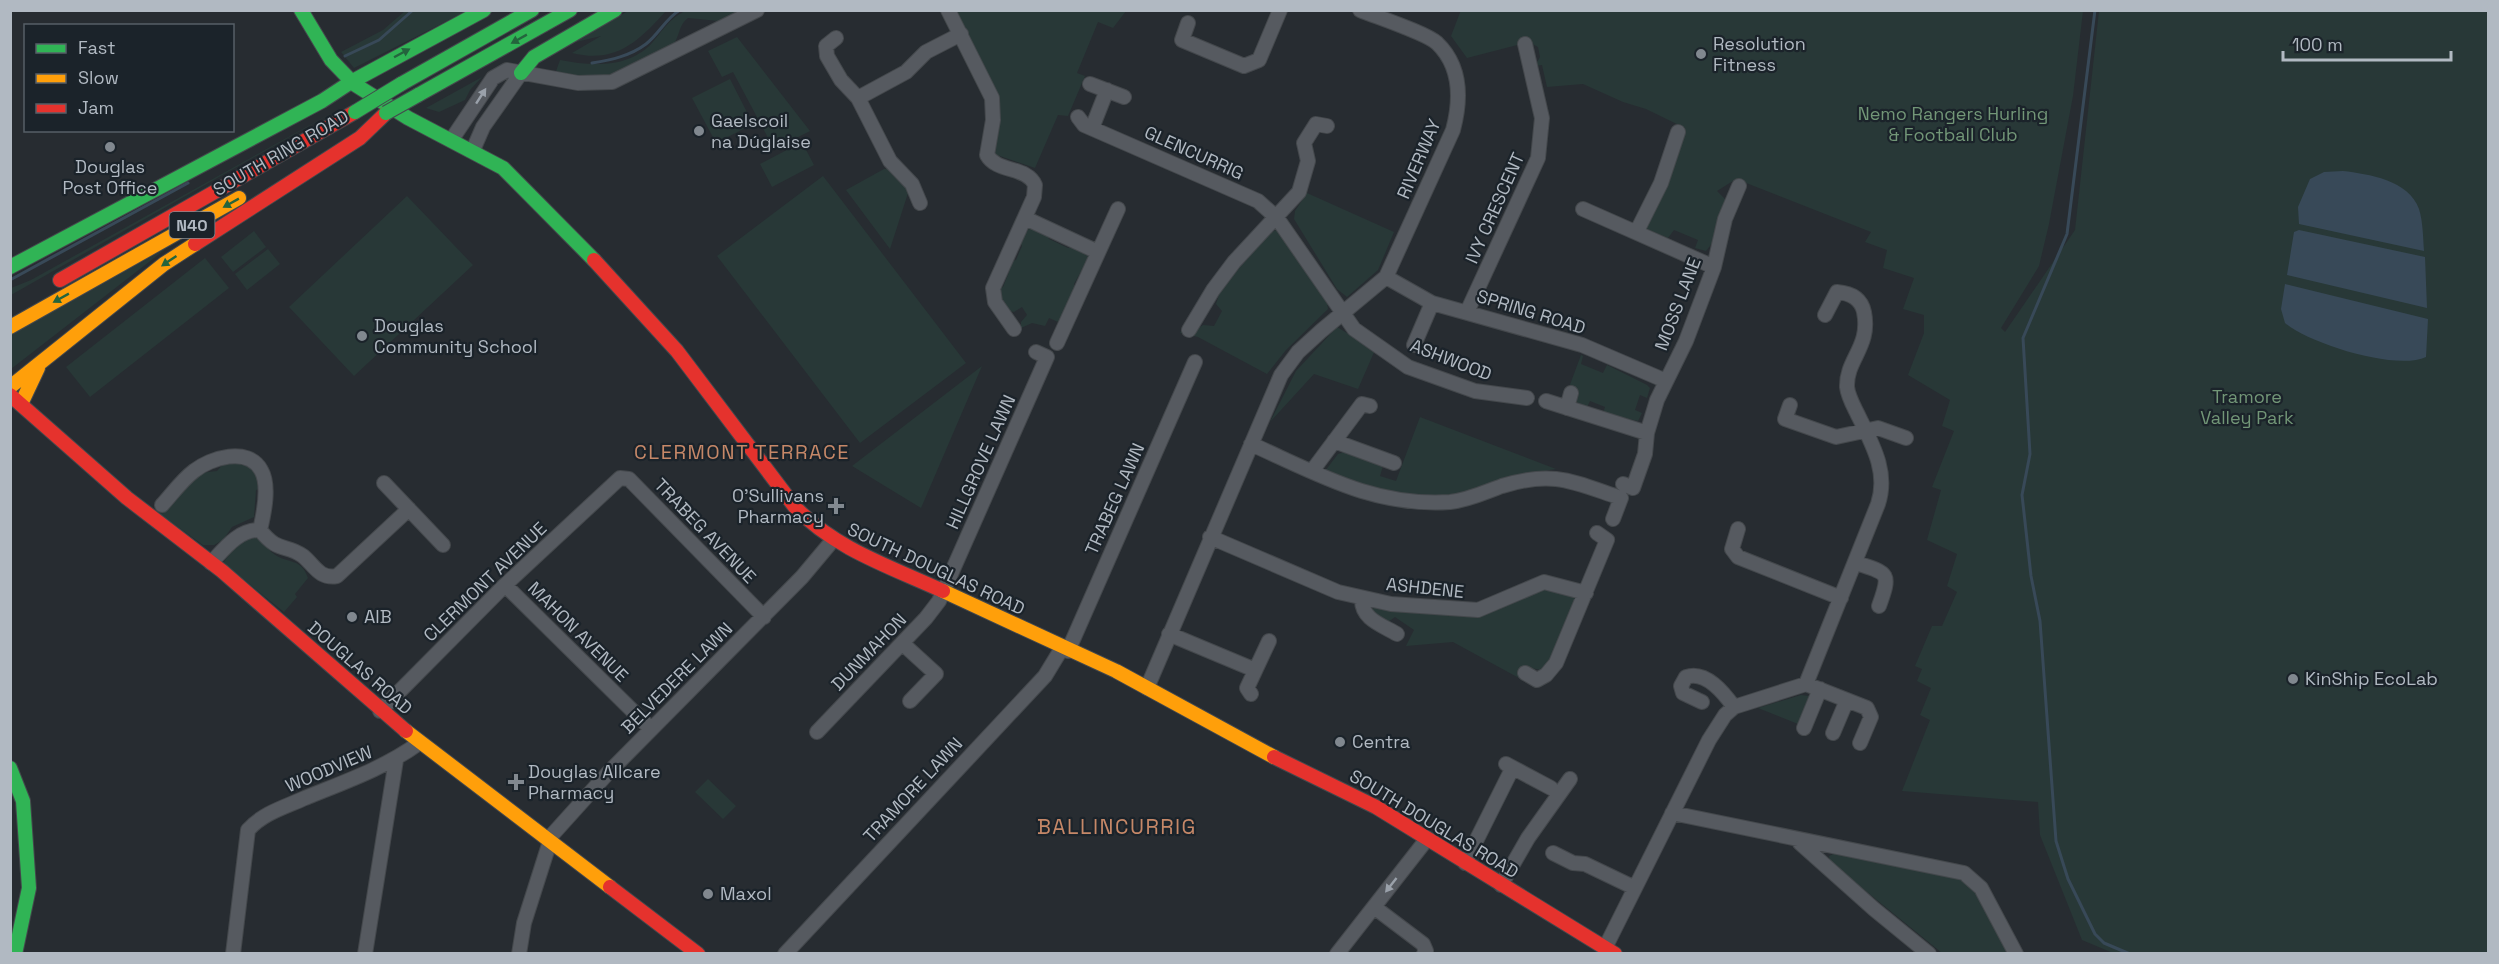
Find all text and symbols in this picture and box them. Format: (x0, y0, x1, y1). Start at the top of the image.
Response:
legend (24, 24, 234, 132)
scale bar (2283, 24, 2451, 62)
place label: Resolution Fitness (1713, 32, 1806, 76)
text: 100 m (2292, 33, 2343, 56)
one-way arrow (510, 34, 527, 44)
text: Fast (78, 36, 115, 59)
marker: Resolution Fitness (1694, 47, 1708, 61)
one-way arrow (394, 48, 411, 58)
text: Slow (78, 66, 119, 89)
one-way arrow (475, 89, 487, 105)
text: Jam (78, 96, 114, 119)
park label: Nemo Rangers Hurling & Football Club (1858, 102, 2048, 146)
street label: SOUTH RING ROAD (209, 104, 353, 201)
place label: Gaelscoil na Dúglaise (711, 109, 811, 153)
street label: RIVERWAY (1391, 115, 1446, 202)
street label: GLENCURRIG (1141, 120, 1247, 185)
marker: Gaelscoil na Dúglaise (692, 124, 706, 138)
marker: Douglas Post Office (103, 140, 117, 154)
street label: IVY CRESCENT (1460, 148, 1529, 267)
place label: Douglas Post Office (62, 155, 158, 199)
one-way arrow (222, 198, 239, 208)
road number: N40 (170, 212, 214, 238)
street label: MOSS LANE (1649, 254, 1706, 353)
one-way arrow (161, 255, 177, 266)
street label: SPRING ROAD (1474, 284, 1588, 339)
one-way arrow (53, 293, 69, 304)
place label: Douglas Community School (374, 314, 537, 358)
marker: Douglas Community School (355, 329, 369, 343)
street label: ASHWOOD (1407, 334, 1495, 386)
park label: Tramore Valley Park (2200, 385, 2294, 429)
street label: HILLGROVE LAWN (941, 391, 1020, 533)
district label: CLERMONT TERRACE (634, 439, 850, 465)
street label: TRABEG LAWN (1080, 439, 1150, 558)
street label: TRABEG AVENUE (649, 473, 761, 588)
place label: O'Sullivans Pharmacy (732, 484, 824, 528)
marker: O'Sullivans Pharmacy (829, 499, 843, 513)
street label: CLERMONT AVENUE (418, 517, 551, 646)
street label: SOUTH DOUGLAS ROAD (844, 517, 1029, 620)
street label: ASHDENE (1385, 572, 1465, 603)
street label: MAHON AVENUE (523, 577, 633, 687)
place label: AIB (364, 605, 392, 628)
street label: DUNMAHON (826, 608, 911, 695)
marker: AIB (345, 610, 359, 624)
street label: DOUGLAS ROAD (303, 616, 417, 719)
street label: BELVEDERE LAWN (616, 617, 737, 738)
place label: KinShip EcoLab (2305, 667, 2438, 690)
marker: KinShip EcoLab (2286, 672, 2300, 686)
place label: Centra (1352, 730, 1410, 753)
street label: TRAMORE LAWN (858, 732, 967, 847)
marker: Centra (1333, 735, 1347, 749)
street label: WOODVIEW (282, 740, 376, 797)
place label: Douglas Allcare Pharmacy (528, 760, 661, 804)
street label: SOUTH DOUGLAS ROAD (1346, 764, 1523, 883)
marker: Douglas Allcare Pharmacy (509, 775, 523, 789)
district label: BALLINCURRIG (1037, 813, 1197, 840)
one-way arrow (1385, 877, 1397, 892)
place label: Maxol (720, 882, 772, 905)
marker: Maxol (701, 887, 715, 901)

